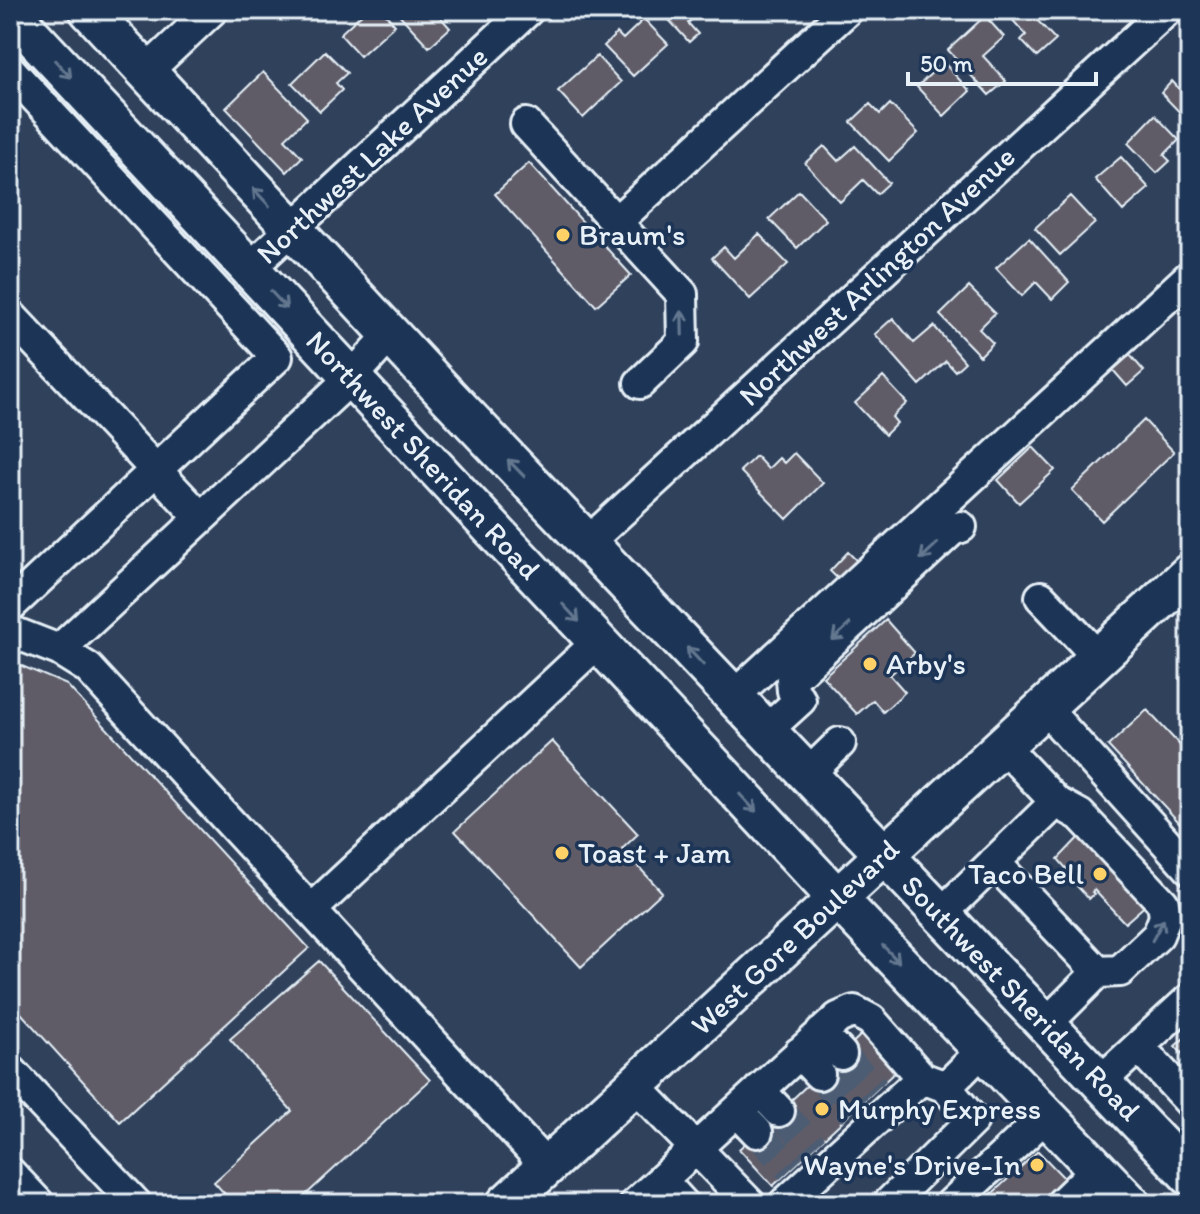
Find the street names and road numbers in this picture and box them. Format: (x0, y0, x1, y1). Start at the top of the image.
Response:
street label: Northwest Lake Avenue (248, 38, 495, 272)
street label: Northwest Arlington Avenue (731, 138, 1023, 414)
street label: Northwest Sheridan Road (298, 322, 548, 587)
street label: West Gore Boulevard (683, 830, 907, 1043)
street label: Southwest Sheridan Road (894, 867, 1149, 1129)

